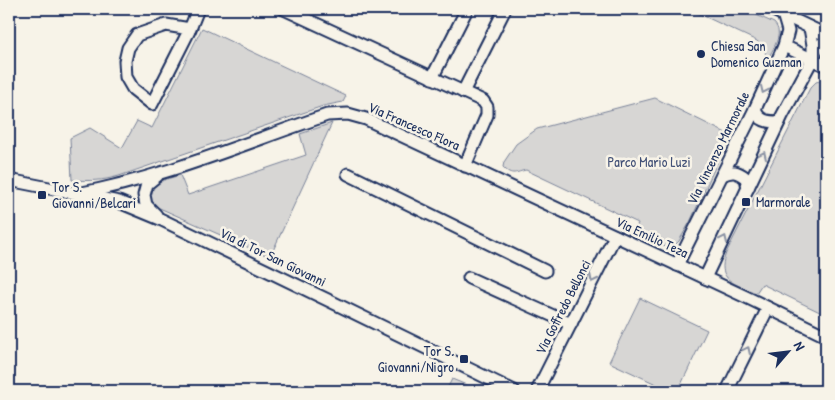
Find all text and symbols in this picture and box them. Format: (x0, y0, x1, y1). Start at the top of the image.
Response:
place label: Chiesa San Domenico Guzman (711, 36, 802, 71)
marker: Chiesa San Domenico Guzman (695, 48, 707, 60)
one-way arrow (759, 85, 770, 94)
street label: Via Vincenzo Marmorale (682, 88, 753, 208)
street label: Via Francesco Flora (365, 97, 463, 154)
one-way arrow (757, 151, 768, 160)
park label: Parco Mario Luzi (607, 152, 691, 171)
place label: Tor S. Giovanni/Belcari (52, 177, 136, 212)
marker: Tor S. Giovanni/Belcari (36, 189, 48, 201)
place label: Marmorale (756, 192, 811, 211)
marker: Marmorale (740, 196, 752, 208)
street label: Via Emilio Teza (613, 211, 692, 262)
street label: Via di Tor San Giovanni (217, 223, 330, 291)
one-way arrow (718, 235, 728, 244)
street label: Via Goffredo Bellonci (530, 256, 595, 357)
one-way arrow (589, 274, 599, 283)
north arrow (762, 328, 812, 378)
text: N (790, 338, 810, 354)
place label: Tor S. Giovanni/Nigro (378, 341, 454, 377)
one-way arrow (741, 346, 751, 355)
marker: Tor S. Giovanni/Nigro (458, 353, 470, 365)

